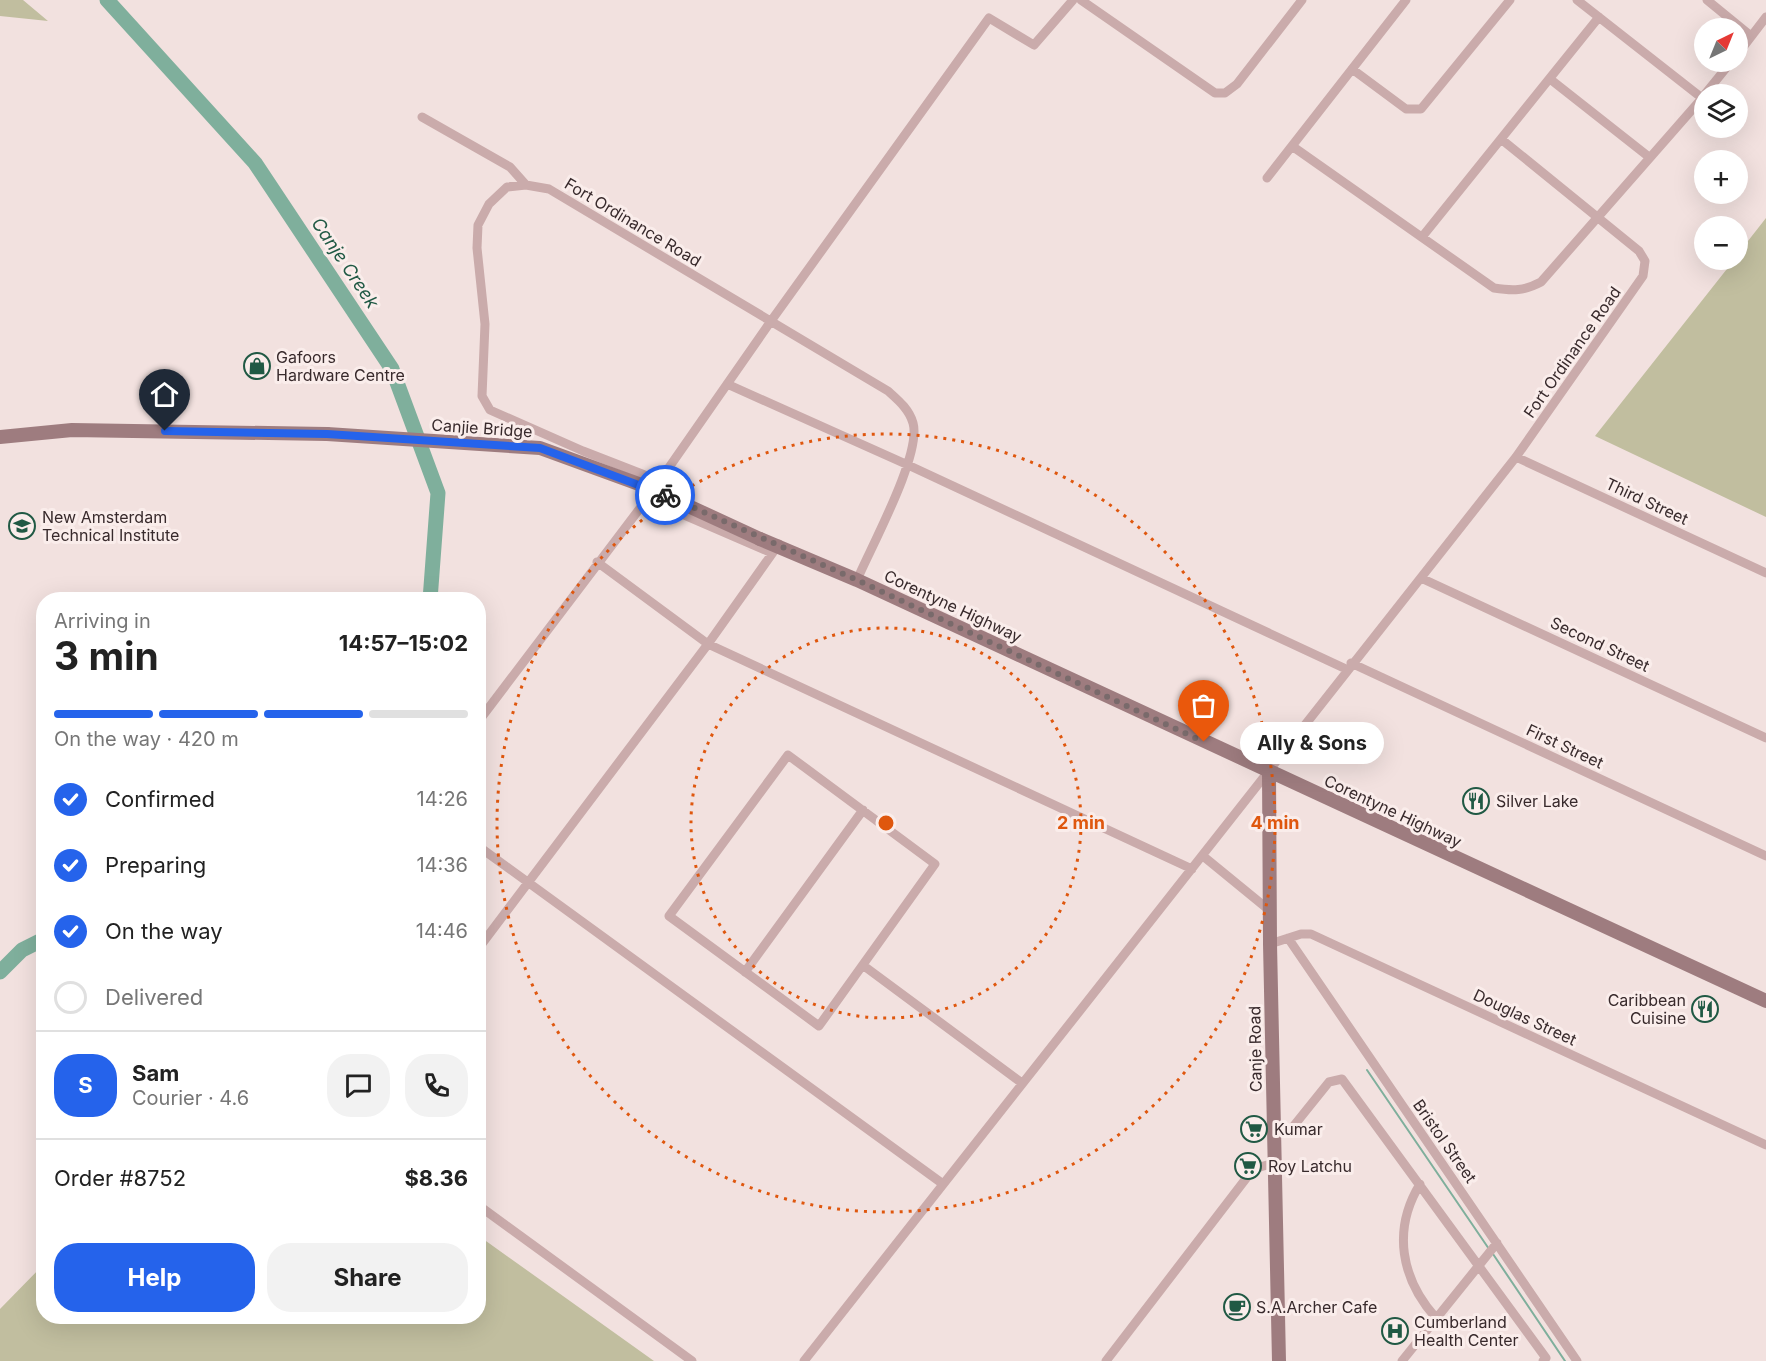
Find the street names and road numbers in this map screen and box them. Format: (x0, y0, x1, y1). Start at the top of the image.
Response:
street label: Fort Ordinance Road (561, 173, 705, 271)
street label: Fort Ordinance Road (1519, 283, 1625, 421)
street label: Canjie Bridge (431, 414, 533, 442)
street label: Third Street (1602, 473, 1692, 529)
street label: Corentyne Highway (881, 565, 1025, 647)
street label: Second Street (1547, 612, 1653, 676)
street label: First Street (1523, 719, 1607, 773)
street label: Corentyne Highway (1321, 770, 1465, 852)
street label: Douglas Street (1470, 984, 1580, 1050)
street label: Canje Road (1244, 1006, 1266, 1092)
street label: Bristol Street (1409, 1095, 1481, 1187)

